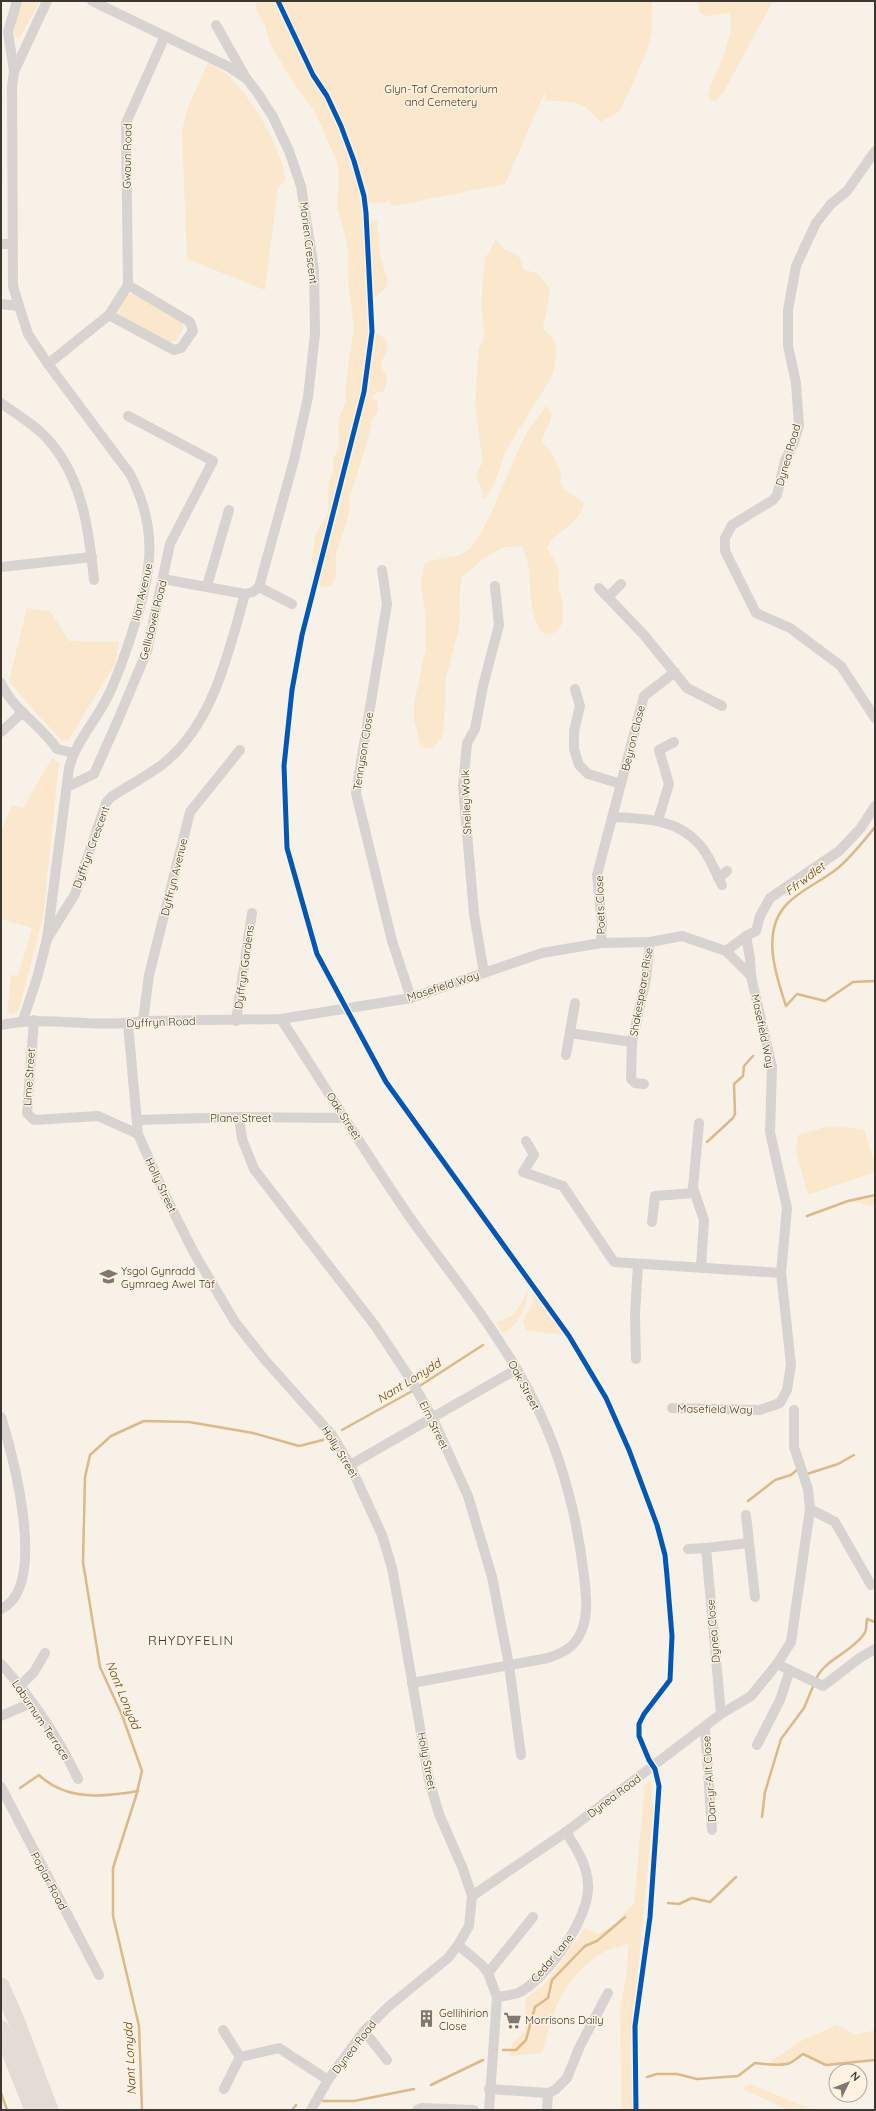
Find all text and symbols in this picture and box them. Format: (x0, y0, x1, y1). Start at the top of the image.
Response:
park label: Glyn-Taf Crematorium and Cemetery (384, 82, 498, 109)
street label: Gwaun Road (119, 123, 135, 189)
street label: Morien Crescent (297, 201, 321, 285)
street label: Dynea Road (772, 422, 804, 488)
street label: Ilan Avenue (129, 562, 155, 622)
street label: Gellidawel Road (136, 579, 170, 661)
street label: Beyron Close (618, 704, 648, 772)
street label: Tennyson Close (350, 711, 376, 791)
street label: Shelley Walk (458, 769, 474, 835)
street label: Dyffryn Crescent (70, 804, 112, 890)
street label: Dyffryn Avenue (158, 837, 190, 917)
water label: Ffrwdlet (782, 858, 829, 898)
street label: Poets Close (592, 875, 608, 935)
street label: Dyffryn Gardens (231, 924, 257, 1010)
street label: Shakespeare Rise (626, 946, 656, 1038)
street label: Masefield Way (405, 968, 481, 1004)
street label: Masefield Way (748, 993, 778, 1069)
street label: Dyffryn Road (126, 1014, 196, 1030)
street label: Lime Street (20, 1048, 38, 1106)
street label: Oak Street (323, 1090, 365, 1143)
street label: Plane Street (210, 1111, 272, 1125)
street label: Holly Street (142, 1155, 180, 1215)
place label: Ysgol Gynradd Gymraeg Awel Tâf (121, 1264, 215, 1291)
school or university icon: Ysgol Gynradd Gymraeg Awel Tâf (98, 1267, 118, 1287)
water label: Nant Lonydd (374, 1354, 445, 1406)
street label: Oak Street (505, 1358, 543, 1412)
street label: Elm Street (416, 1399, 452, 1452)
street label: Masefield Way (677, 1401, 753, 1417)
street label: Holly Street (318, 1423, 362, 1481)
street label: Dynea Close (703, 1598, 723, 1664)
district label: RHYDYFELIN (148, 1632, 234, 1648)
water label: Nant Lonydd (103, 1659, 145, 1733)
street label: Laburnum Terrace (9, 1677, 73, 1763)
street label: Holly Street (415, 1731, 440, 1791)
street label: Dan-yr-Allt Close (699, 1735, 719, 1823)
street label: Dynea Road (584, 1771, 644, 1821)
street label: Poplar Road (28, 1850, 70, 1912)
street label: Cedar Lane (528, 1931, 576, 1985)
place label: Gellihirion Close (439, 2006, 488, 2033)
building icon: Gellihirion Close (416, 2009, 436, 2029)
supermarket icon: Morrisons Daily (502, 2010, 522, 2030)
place label: Morrisons Daily (525, 2013, 603, 2027)
street label: Dynea Road (329, 2018, 379, 2076)
water label: Nant Lonydd (120, 2021, 139, 2095)
north arrow (828, 2063, 868, 2103)
text: N (847, 2068, 863, 2084)

